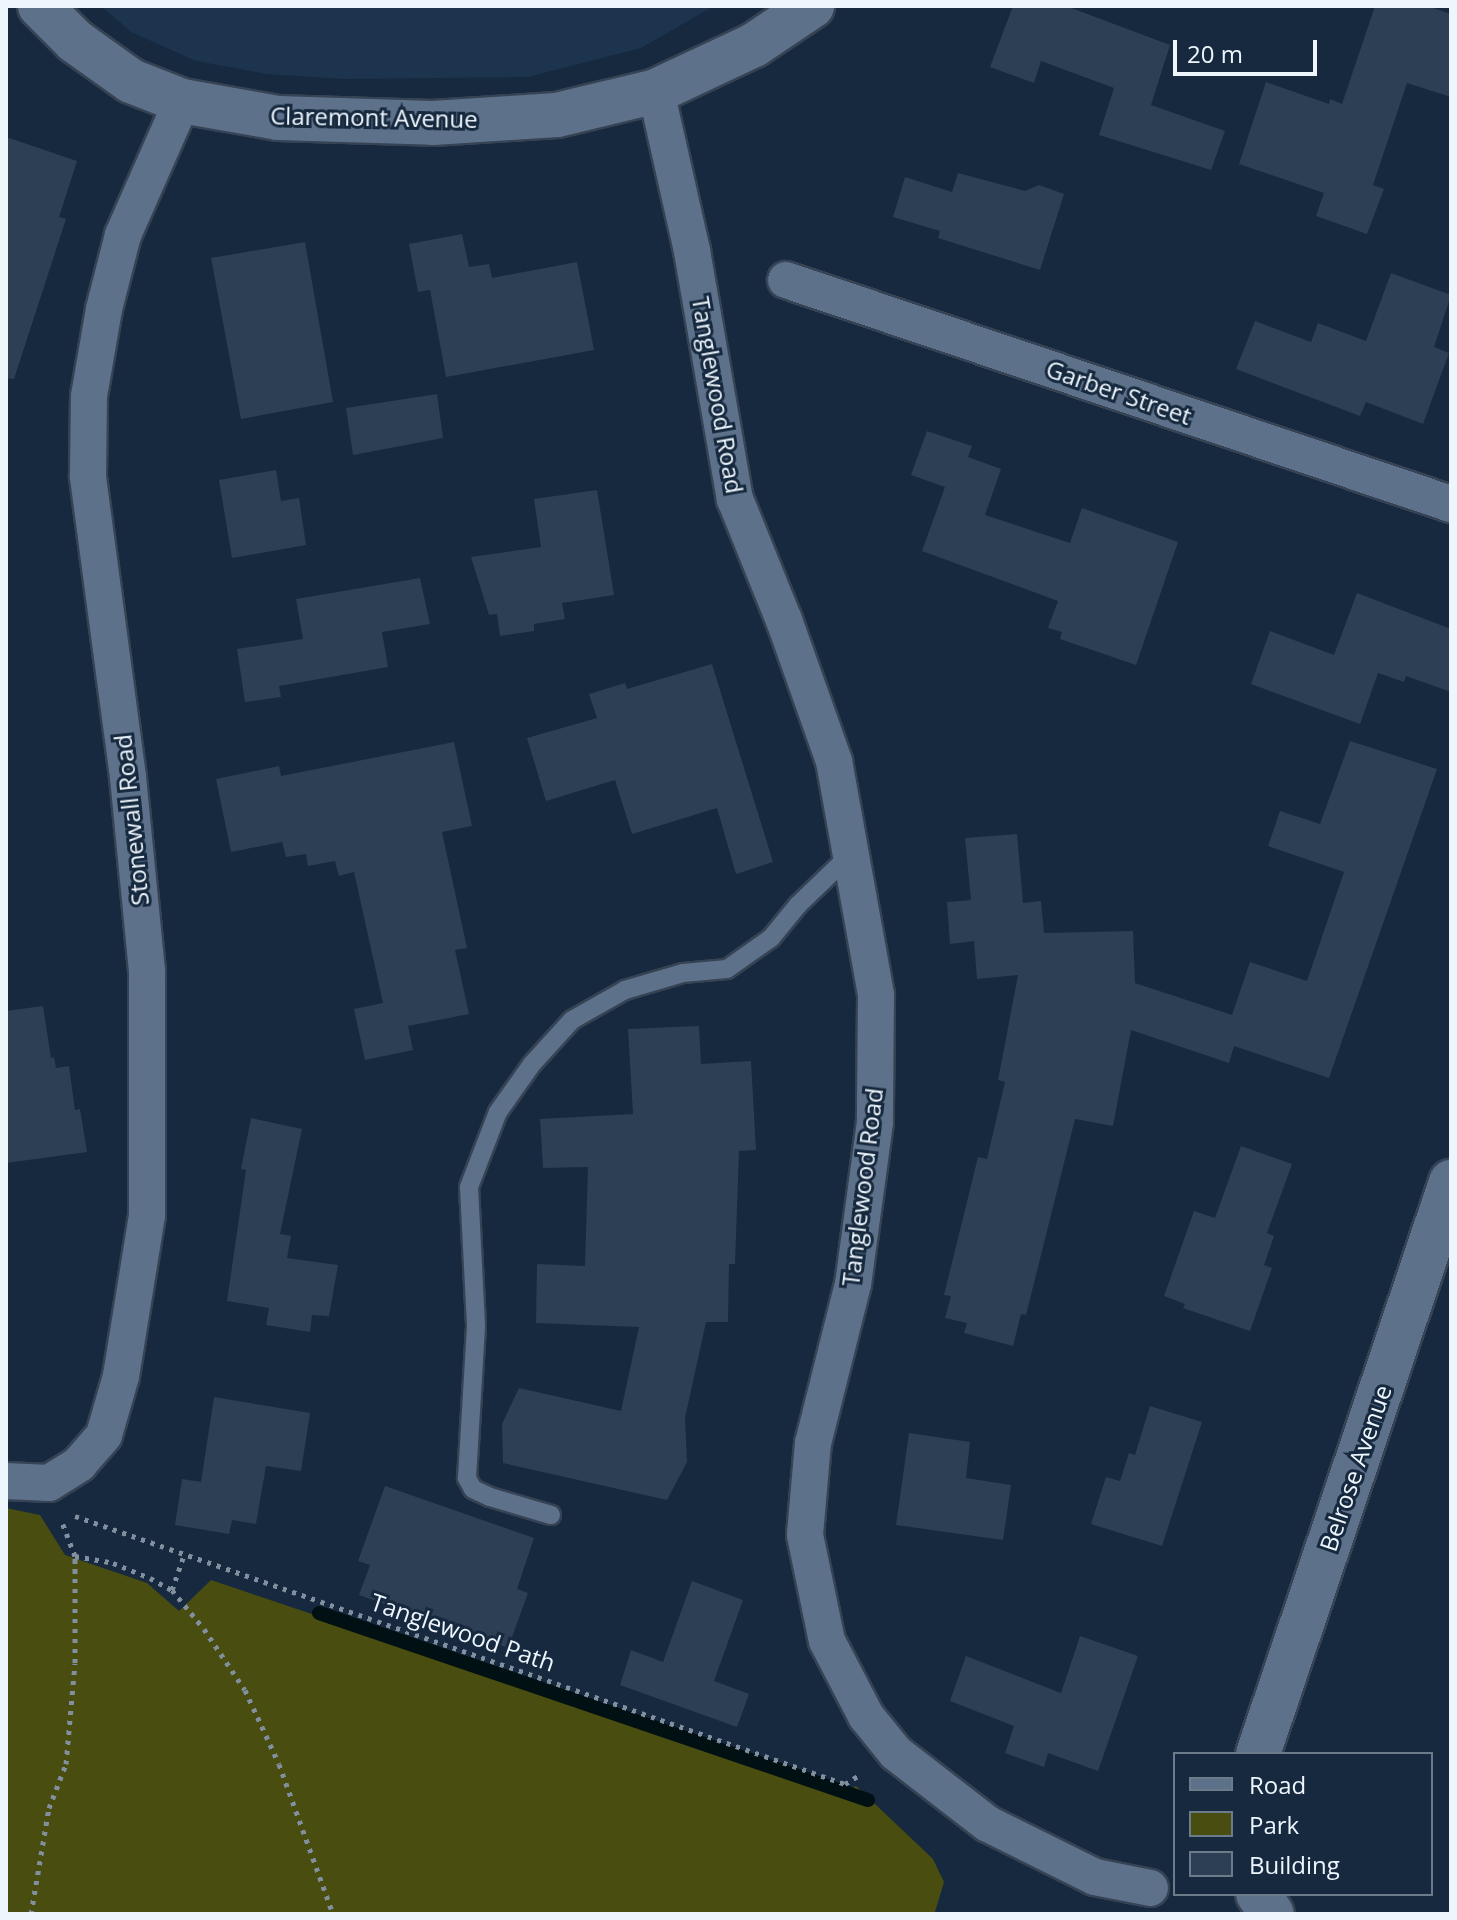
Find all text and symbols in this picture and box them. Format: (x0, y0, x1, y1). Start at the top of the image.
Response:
scale bar (1177, 24, 1321, 74)
text: 20 m (1187, 37, 1243, 70)
street label: Claremont Avenue (270, 101, 478, 133)
street label: Tanglewood Road (686, 294, 750, 496)
street label: Garber Street (1043, 354, 1195, 430)
street label: Stonewall Road (108, 733, 154, 907)
street label: Tanglewood Road (836, 1086, 888, 1288)
street label: Belrose Avenue (1313, 1381, 1397, 1555)
street label: Tanglewood Path (367, 1587, 559, 1677)
legend (1173, 1752, 1433, 1896)
text: Road (1249, 1768, 1306, 1801)
text: Park (1249, 1808, 1299, 1841)
text: Building (1249, 1848, 1340, 1881)

